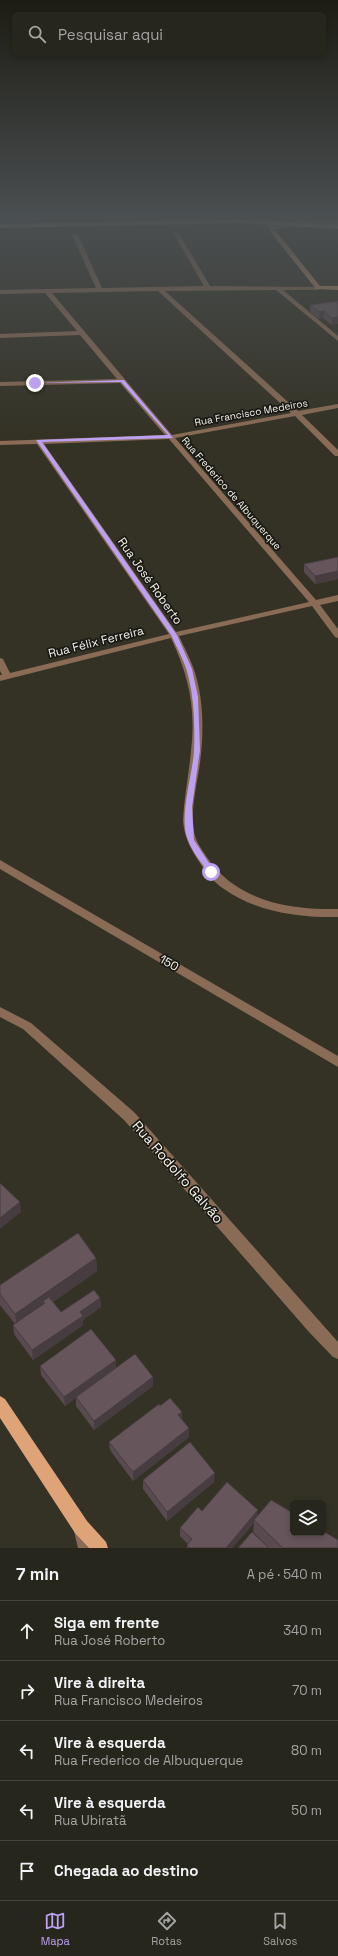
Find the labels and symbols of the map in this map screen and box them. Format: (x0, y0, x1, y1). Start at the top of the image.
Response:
route end (26, 374, 44, 392)
street label: Rua Francisco Medeiros (194, 396, 309, 429)
street label: Rua Frederico de Albuquerque (179, 434, 284, 553)
street label: Rua José Roberto (114, 534, 186, 628)
street label: Rua Félix Ferreira (46, 622, 146, 662)
route start (202, 863, 220, 881)
street label: 150 (156, 951, 182, 975)
street label: Rua Rodolfo Galvão (128, 1117, 228, 1227)

